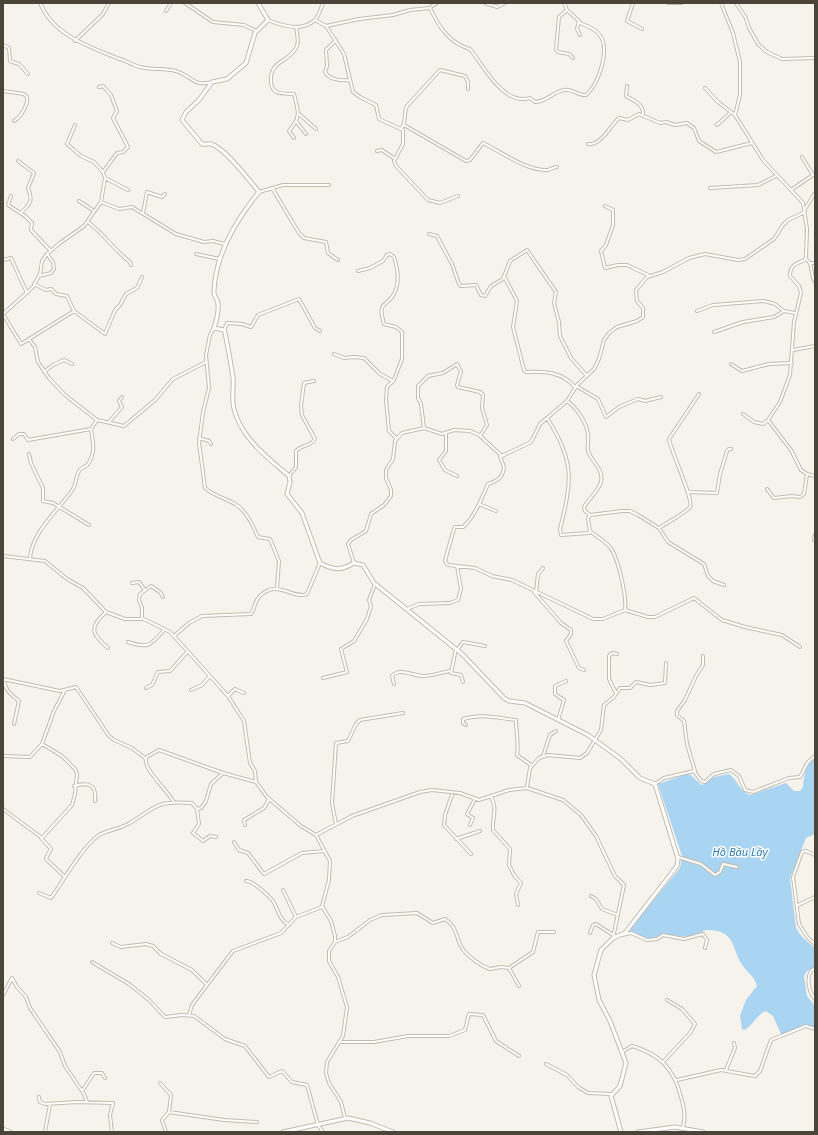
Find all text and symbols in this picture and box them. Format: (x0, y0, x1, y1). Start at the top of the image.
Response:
water label: Hồ Bầu Lầy (712, 844, 768, 859)

